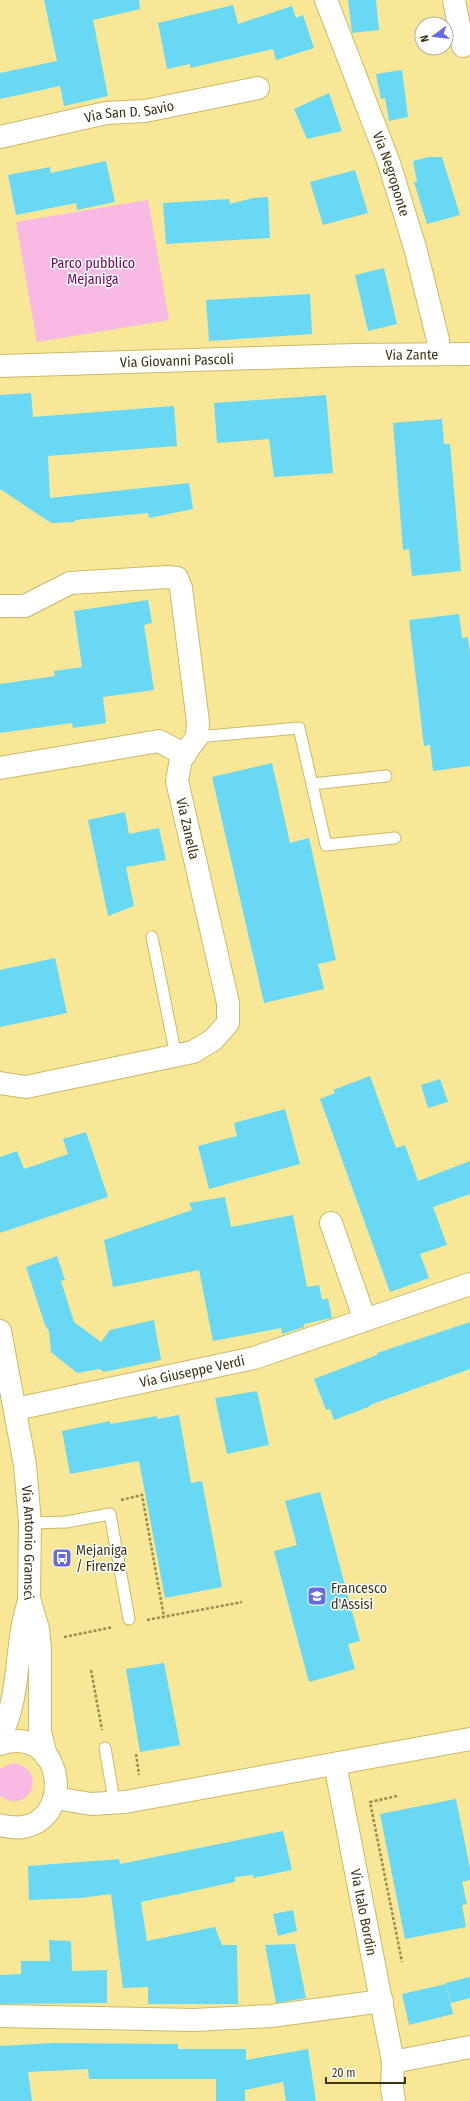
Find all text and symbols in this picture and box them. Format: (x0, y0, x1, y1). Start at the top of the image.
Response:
north arrow (414, 16, 454, 56)
text: N (418, 34, 432, 43)
street label: Via San D. Savio (83, 97, 176, 127)
street label: Via Negroponte (369, 129, 413, 219)
park label: Parco pubblico Mejaniga (51, 255, 135, 288)
street label: Via Zante (385, 346, 438, 364)
street label: Via Giovanni Pascoli (120, 351, 234, 371)
street label: Via Zanella (172, 796, 203, 861)
street label: Via Giuseppe Verdi (138, 1352, 246, 1391)
street label: Via Antonio Gramsci (18, 1485, 38, 1602)
place label: Mejaniga / Firenze (76, 1542, 127, 1575)
bus stop icon: Mejaniga / Firenze (51, 1547, 73, 1569)
place label: Francesco d'Assisi (331, 1580, 387, 1613)
school or university icon: Francesco d'Assisi (306, 1585, 328, 1607)
street label: Via Italo Bordin (347, 1867, 380, 1957)
scale bar (326, 2059, 405, 2085)
text: 20 m (332, 2066, 356, 2080)

